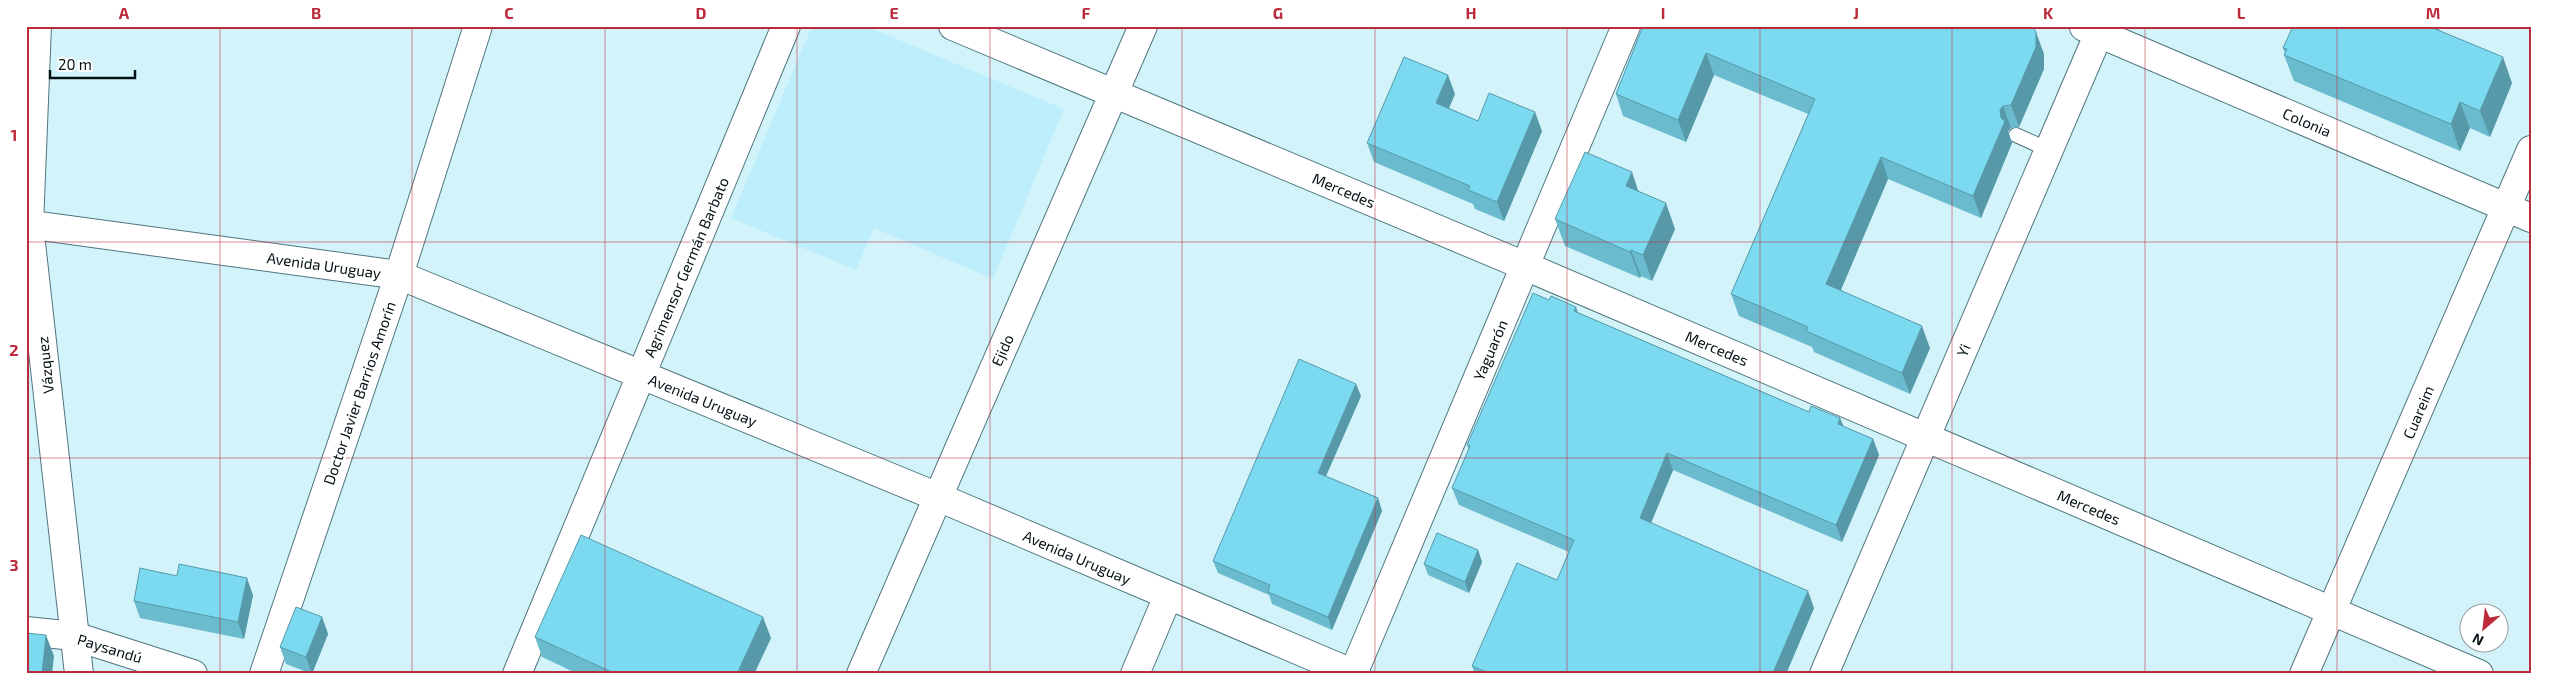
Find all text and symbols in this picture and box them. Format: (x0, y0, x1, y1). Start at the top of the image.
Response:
text: A (119, 3, 130, 22)
text: B (311, 3, 321, 22)
text: C (504, 3, 514, 22)
text: D (696, 3, 707, 22)
text: E (889, 3, 899, 22)
text: F (1082, 3, 1091, 22)
text: G (1273, 3, 1283, 22)
text: H (1465, 3, 1477, 22)
text: I (1661, 3, 1665, 22)
text: J (1853, 3, 1859, 22)
text: K (2043, 3, 2054, 22)
text: L (2237, 3, 2246, 22)
text: M (2426, 3, 2440, 22)
scale bar (50, 48, 135, 80)
text: 20 m (58, 55, 92, 73)
street label: Colonia (2280, 104, 2334, 140)
text: 1 (11, 125, 17, 144)
street label: Mercedes (1310, 169, 1378, 211)
street label: Agrimensor Germán Barbato (640, 174, 732, 360)
street label: Avenida Uruguay (266, 248, 382, 282)
street label: Doctor Javier Barrios Amorín (319, 299, 399, 487)
street label: Yaguarón (1469, 317, 1511, 383)
street label: Mercedes (1683, 327, 1751, 369)
street label: Ejido (987, 331, 1018, 369)
street label: Vázquez (33, 336, 57, 394)
text: 2 (9, 340, 19, 359)
street label: Yi (1952, 341, 1974, 359)
street label: Avenida Uruguay (646, 370, 760, 430)
street label: Cuareim (2399, 383, 2437, 441)
street label: Mercedes (2055, 486, 2123, 528)
street label: Avenida Uruguay (1020, 526, 1134, 588)
text: 3 (9, 555, 19, 574)
north arrow (2460, 602, 2510, 652)
street label: Paysandú (75, 630, 145, 666)
text: N (2469, 630, 2486, 650)

